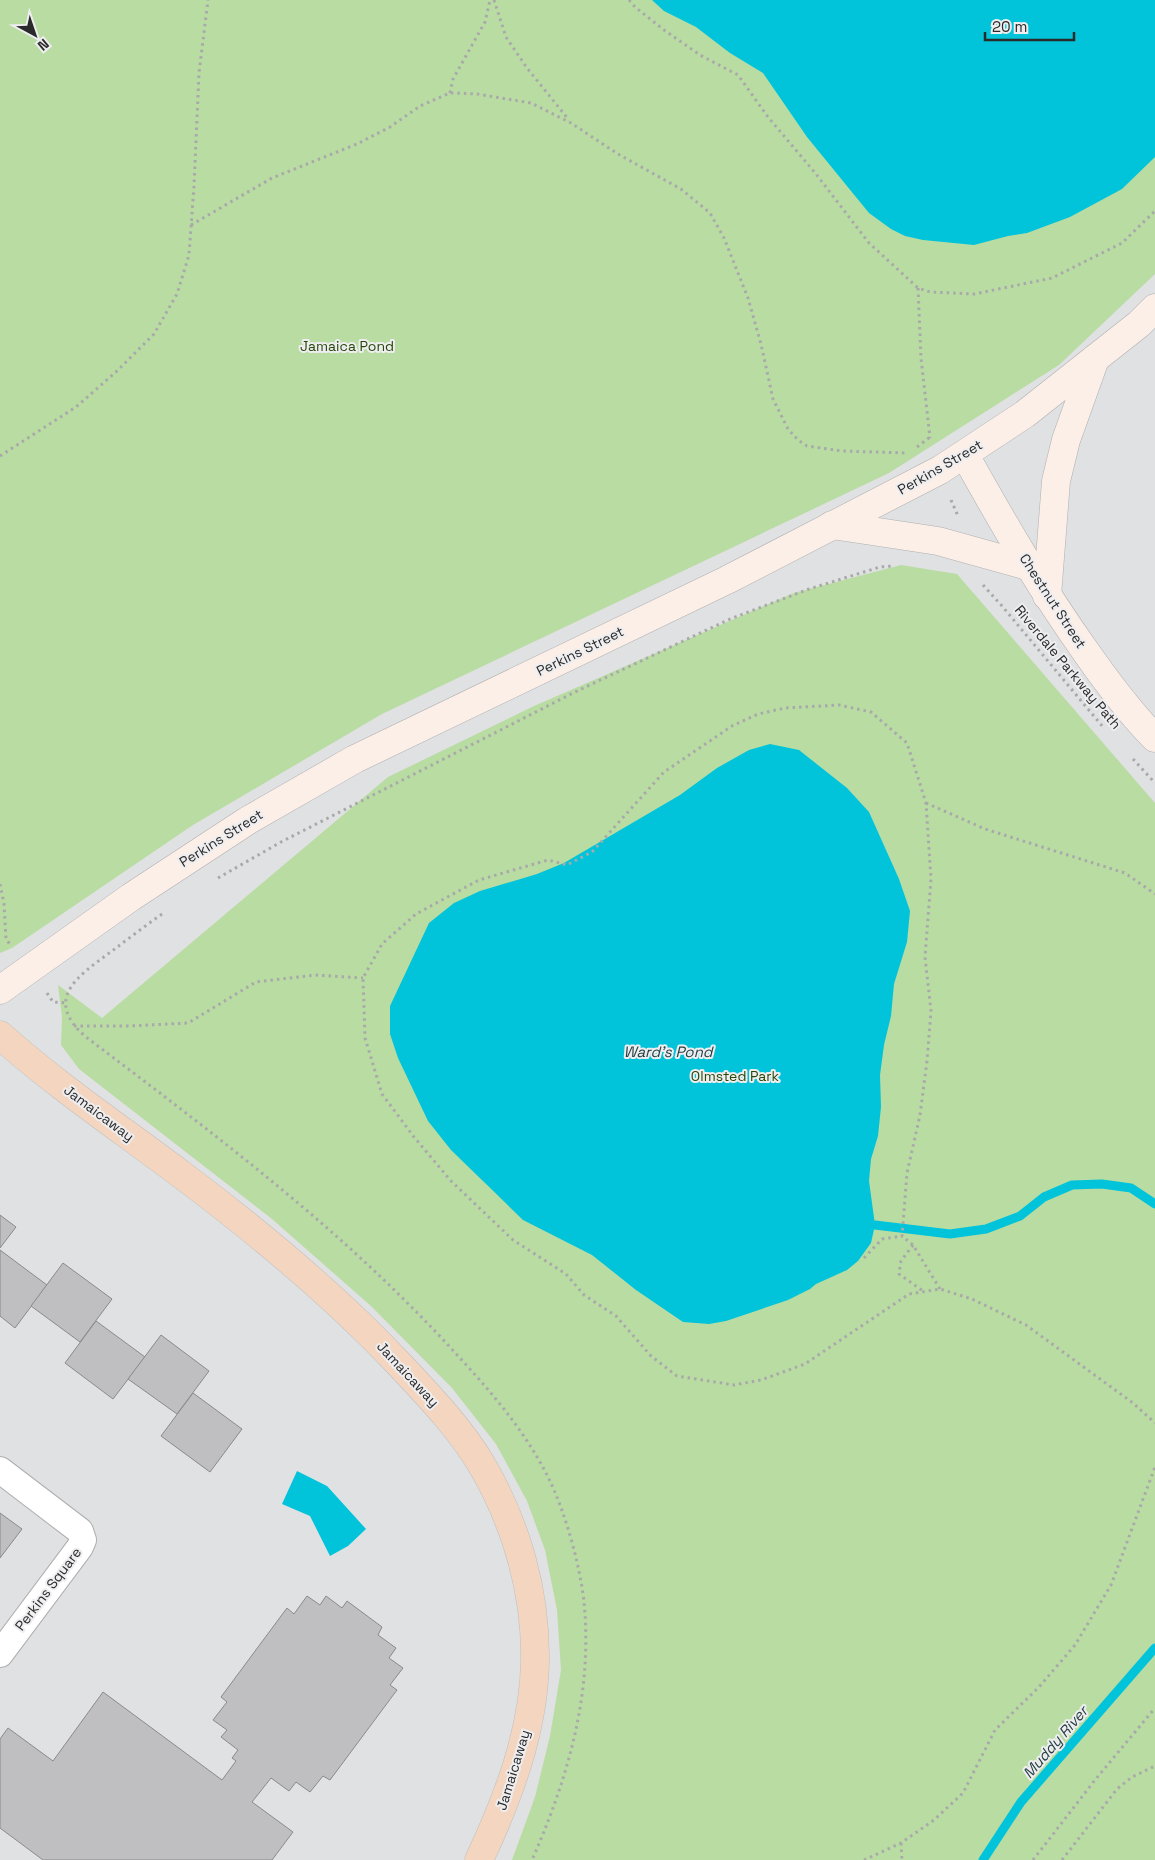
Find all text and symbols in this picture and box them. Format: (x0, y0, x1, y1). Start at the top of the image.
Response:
north arrow (10, 10, 60, 60)
scale bar (985, 10, 1074, 42)
text: 20 m (992, 17, 1027, 36)
text: N (34, 35, 53, 55)
park label: Jamaica Pond (300, 337, 394, 355)
street label: Perkins Street (894, 435, 986, 499)
street label: Chestnut Street (1016, 550, 1090, 652)
street label: Riverdale Parkway Path (1011, 601, 1125, 733)
street label: Perkins Street (533, 622, 627, 680)
street label: Perkins Street (176, 805, 266, 871)
water label: Ward's Pond (623, 1042, 715, 1061)
park label: Olmsted Park (691, 1067, 780, 1085)
street label: Jamaicaway (60, 1081, 138, 1145)
street label: Jamaicaway (373, 1337, 443, 1411)
street label: Perkins Square (11, 1544, 85, 1634)
water label: Muddy River (1018, 1701, 1093, 1782)
street label: Jamaicaway (492, 1728, 534, 1812)

